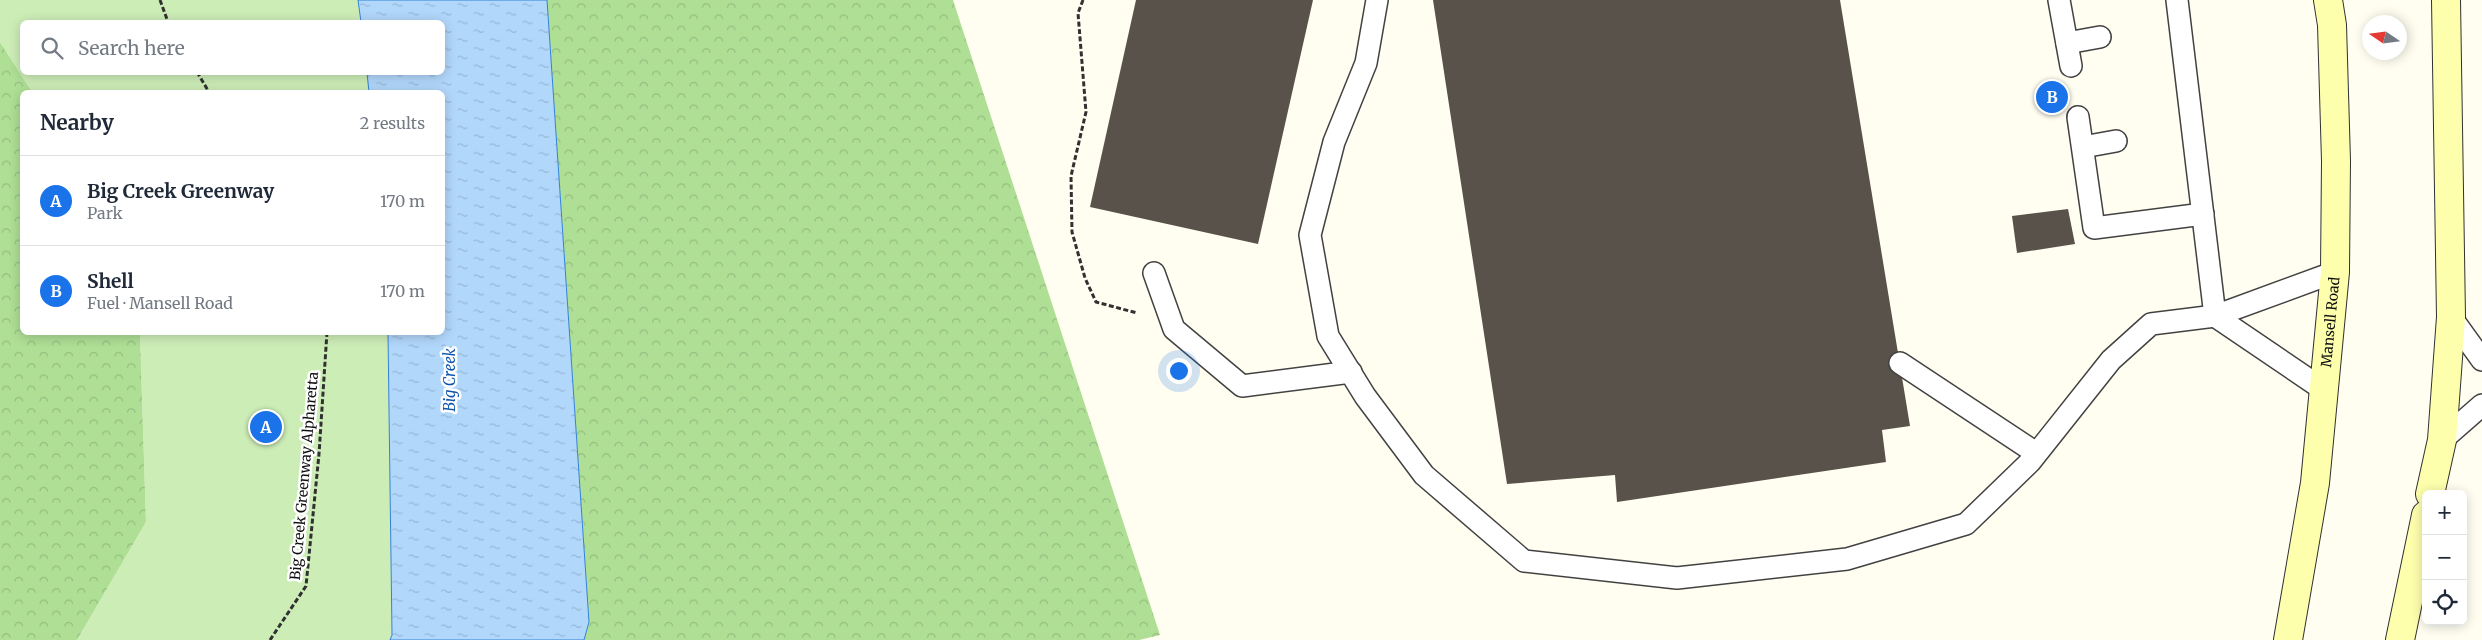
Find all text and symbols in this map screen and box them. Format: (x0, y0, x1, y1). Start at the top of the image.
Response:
north arrow (2362, 15, 2407, 60)
search box (20, 20, 445, 75)
icon: search (38, 34, 66, 62)
text: Search here (78, 36, 185, 60)
pin: B (2036, 78, 2068, 116)
text: Nearby (40, 109, 114, 136)
text: 2 results (360, 113, 425, 133)
text: Big Creek Greenway (87, 179, 274, 203)
text: A (50, 191, 62, 211)
text: 170 m (380, 191, 425, 211)
text: Park (87, 203, 123, 223)
text: Shell (87, 269, 134, 293)
street label: Mansell Road (2317, 275, 2344, 368)
text: B (50, 281, 62, 301)
text: 170 m (380, 281, 425, 301)
text: Fuel · Mansell Road (87, 293, 233, 313)
water label: Big Creek (440, 347, 459, 412)
your location (1166, 358, 1192, 384)
street label: Big Creek Greenway Alpharetta (286, 371, 322, 581)
pin: A (250, 408, 282, 446)
map controls (2422, 490, 2467, 625)
button: + (2422, 490, 2467, 535)
button: − (2422, 535, 2467, 580)
button: locate (2422, 580, 2467, 625)

